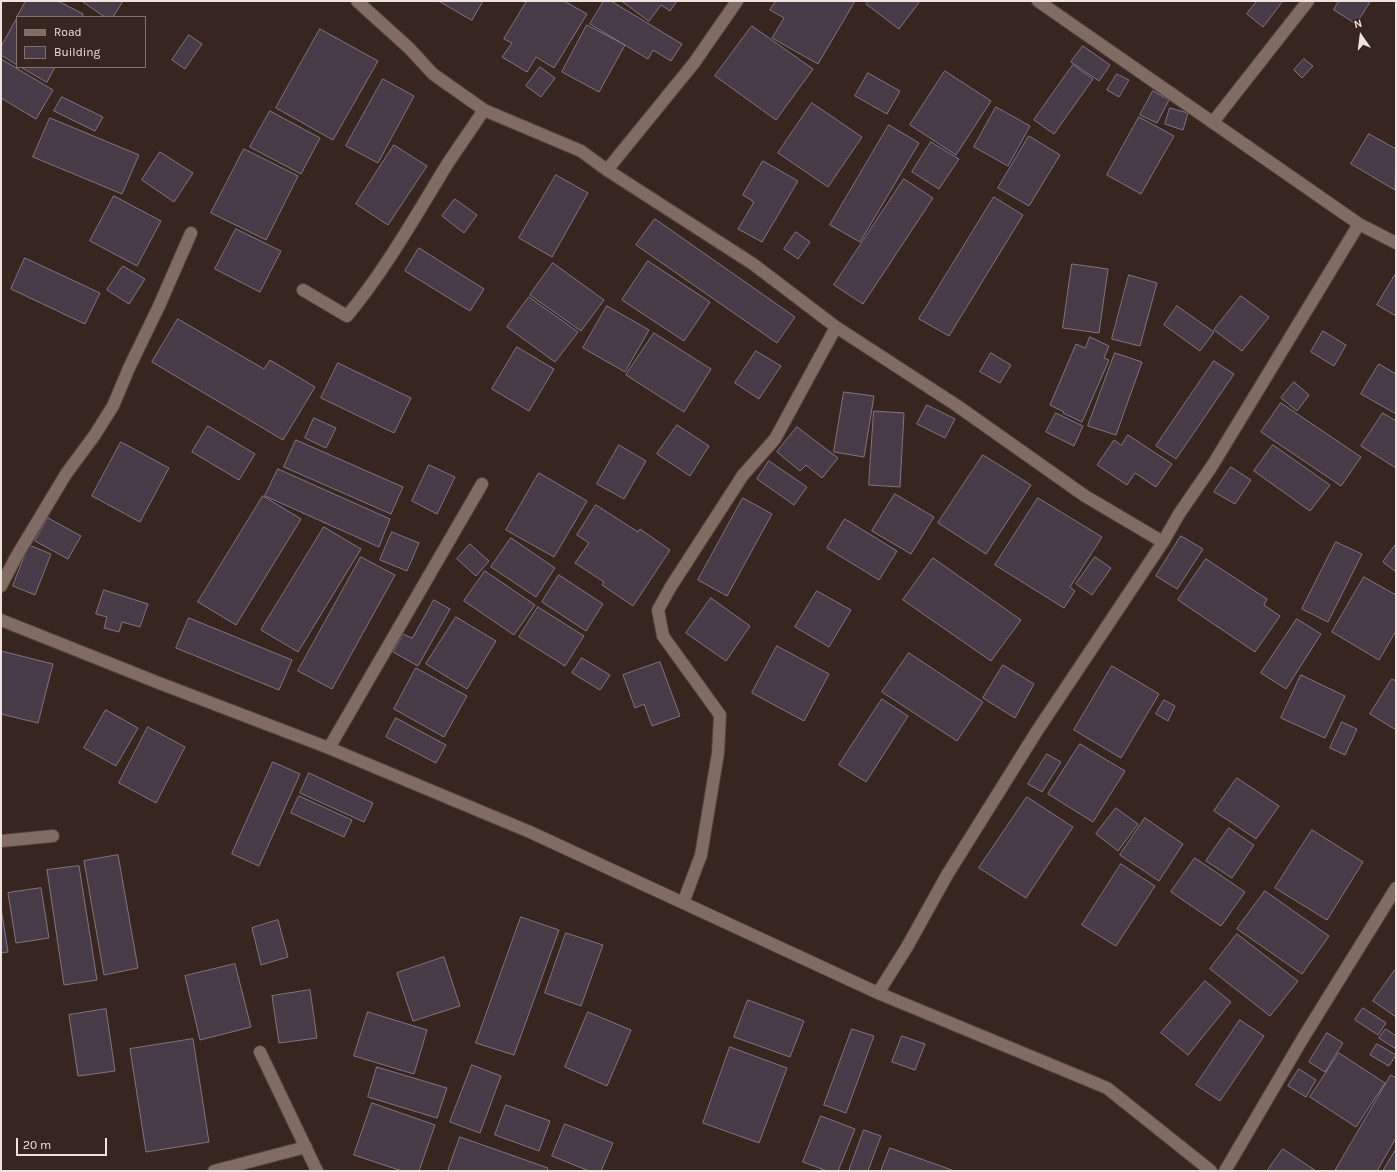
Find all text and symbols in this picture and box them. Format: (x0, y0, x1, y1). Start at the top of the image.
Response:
legend (16, 16, 146, 68)
north arrow (1341, 16, 1381, 56)
text: N (1353, 17, 1363, 31)
text: Road (54, 25, 82, 39)
text: Building (54, 45, 100, 59)
scale bar (18, 1130, 109, 1156)
text: 20 m (23, 1138, 51, 1152)

